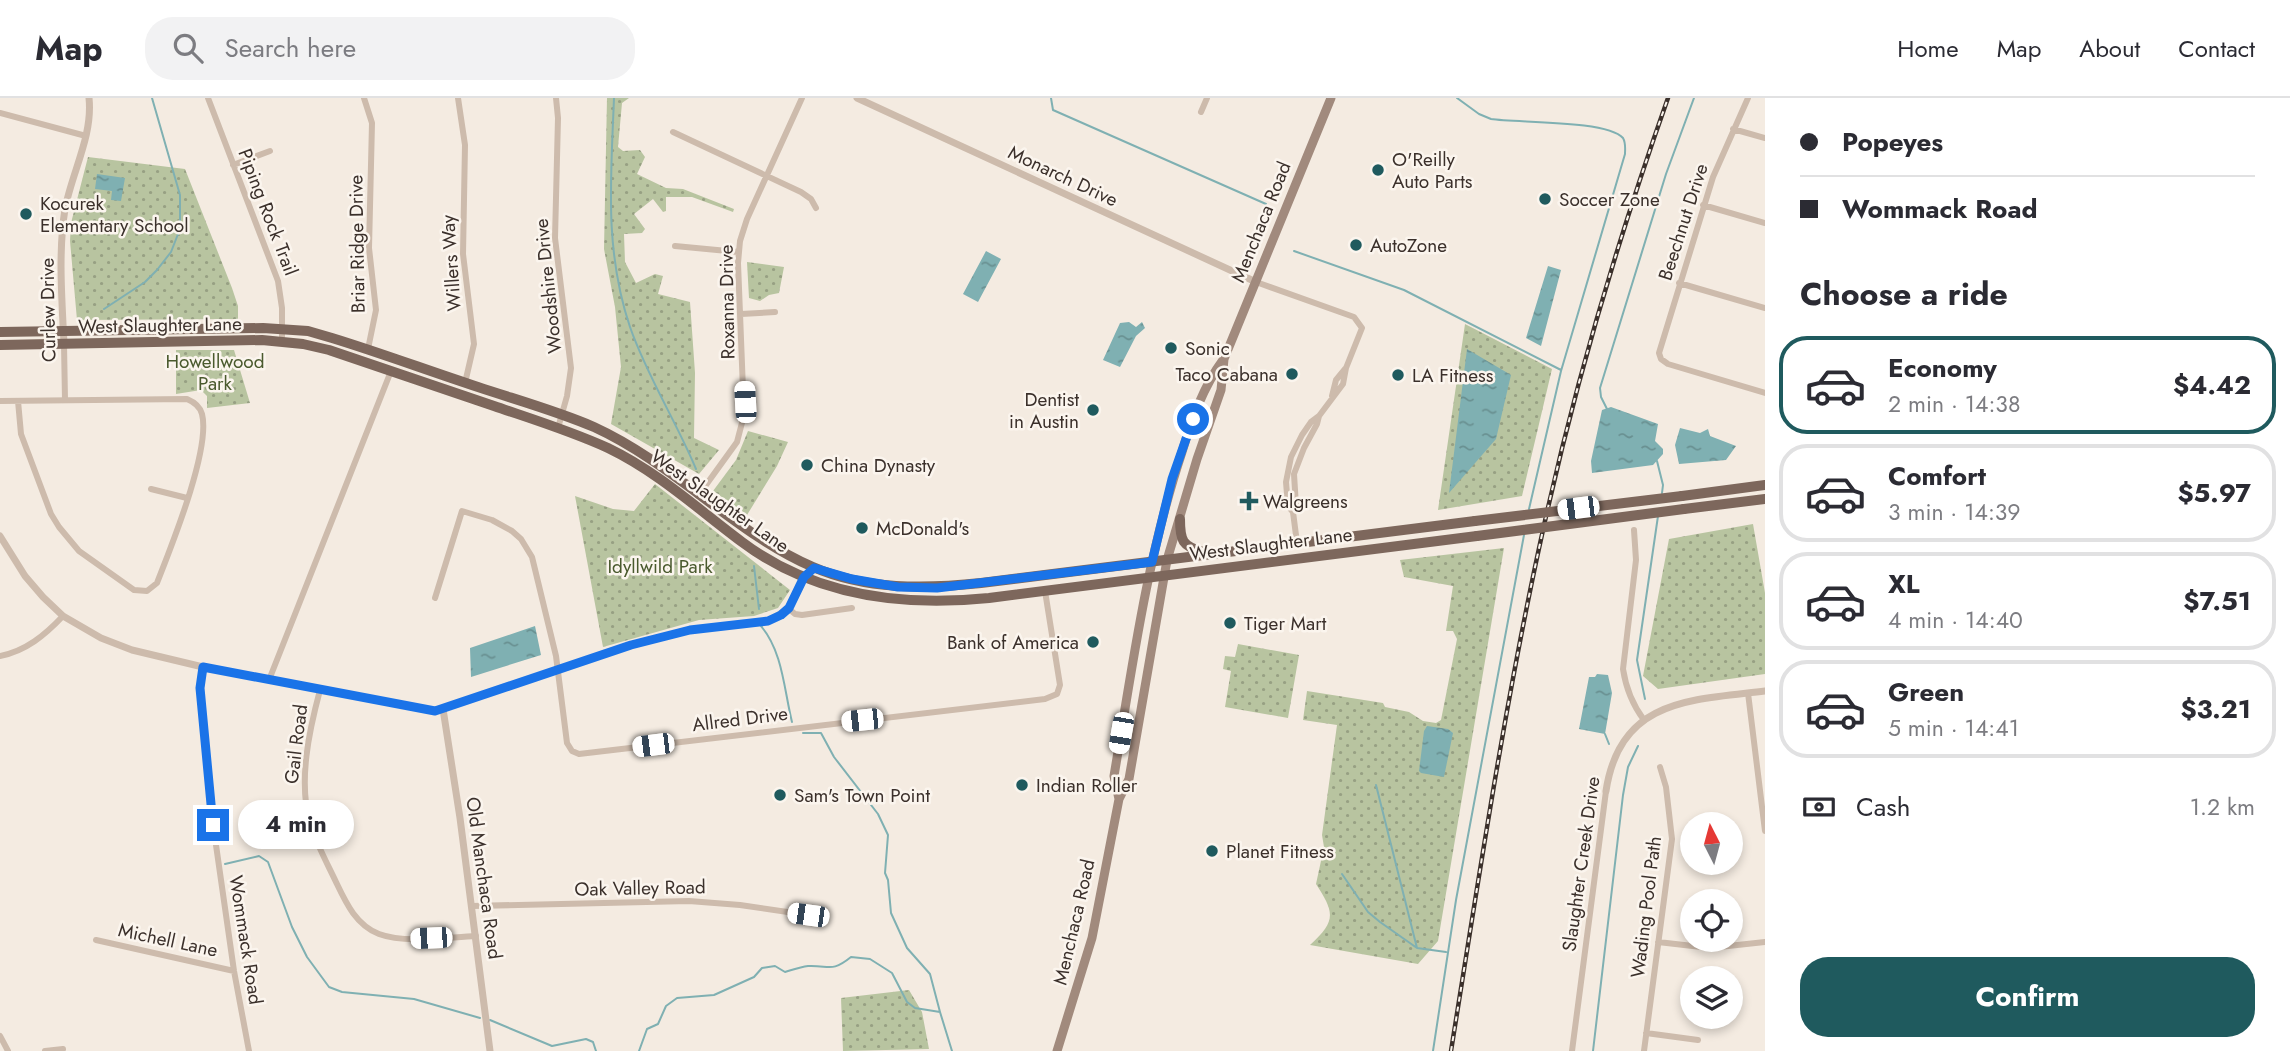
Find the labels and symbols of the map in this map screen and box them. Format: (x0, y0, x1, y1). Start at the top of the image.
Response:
street label: Monarch Drive (1004, 139, 1122, 213)
street label: Piping Rock Trail (231, 145, 305, 279)
place label: O'Reilly Auto Parts (1392, 146, 1473, 195)
street label: Menchaca Road (1224, 157, 1298, 287)
street label: Beechnut Drive (1651, 160, 1715, 284)
marker: O'Reilly Auto Parts (1370, 162, 1386, 178)
street label: Briar Ridge Drive (342, 174, 372, 313)
place label: Soccer Zone (1559, 186, 1660, 213)
place label: Kocurek Elementary School (40, 190, 189, 239)
marker: Soccer Zone (1537, 191, 1553, 207)
marker: Kocurek Elementary School (18, 206, 34, 222)
street label: Willers Way (434, 213, 468, 312)
street label: Woodshire Drive (527, 217, 569, 355)
place label: AutoZone (1370, 232, 1447, 259)
marker: AutoZone (1348, 237, 1364, 253)
street label: Roxanna Drive (712, 244, 742, 360)
street label: Curlew Drive (34, 257, 62, 362)
street label: West Slaughter Lane (78, 310, 242, 340)
place label: Sonic (1185, 335, 1230, 362)
marker: Sonic (1163, 340, 1179, 356)
park label: Howellwood Park (165, 348, 265, 397)
place label: Taco Cabana (1176, 361, 1278, 388)
place label: LA Fitness (1412, 362, 1494, 389)
marker: Taco Cabana (1284, 366, 1300, 382)
marker: LA Fitness (1390, 367, 1406, 383)
car (734, 380, 757, 424)
place label: Dentist in Austin (1009, 386, 1079, 435)
marker: Dentist in Austin (1085, 402, 1101, 418)
route start (1177, 403, 1209, 435)
street label: West Slaughter Lane (645, 443, 795, 559)
place label: China Dynasty (821, 452, 936, 479)
marker: China Dynasty (799, 457, 815, 473)
place label: Walgreens (1263, 488, 1348, 515)
marker: Walgreens (1241, 493, 1257, 509)
car (1556, 495, 1601, 521)
place label: McDonald's (876, 515, 970, 542)
marker: McDonald's (854, 520, 870, 536)
street label: West Slaughter Lane (1188, 521, 1354, 567)
park label: Idyllwild Park (607, 553, 713, 580)
place label: Tiger Mart (1244, 610, 1327, 637)
marker: Tiger Mart (1222, 615, 1238, 631)
place label: Bank of America (947, 629, 1079, 656)
marker: Bank of America (1085, 634, 1101, 650)
street label: Allred Drive (691, 700, 790, 738)
street label: Gail Road (278, 703, 314, 785)
car (841, 707, 884, 733)
car (1108, 710, 1135, 756)
car (631, 732, 676, 758)
place label: Indian Roller (1036, 772, 1138, 799)
street label: Slaughter Creek Drive (1555, 775, 1607, 953)
marker: Indian Roller (1014, 777, 1030, 793)
place label: Sam's Town Point (794, 782, 930, 809)
marker: Sam's Town Point (772, 787, 788, 803)
street label: Old Manchaca Road (459, 795, 509, 961)
callout: 4 min (238, 800, 353, 850)
route end (197, 809, 229, 841)
north arrow (1680, 812, 1743, 875)
street label: Wading Pool Path (1624, 835, 1668, 979)
place label: Planet Fitness (1226, 838, 1334, 865)
marker: Planet Fitness (1204, 843, 1220, 859)
street label: Menchaca Road (1046, 856, 1102, 988)
street label: Wommack Road (222, 873, 270, 1007)
street label: Oak Valley Road (574, 873, 706, 903)
car (786, 902, 831, 928)
street label: Michell Lane (116, 916, 220, 964)
car (410, 927, 453, 949)

